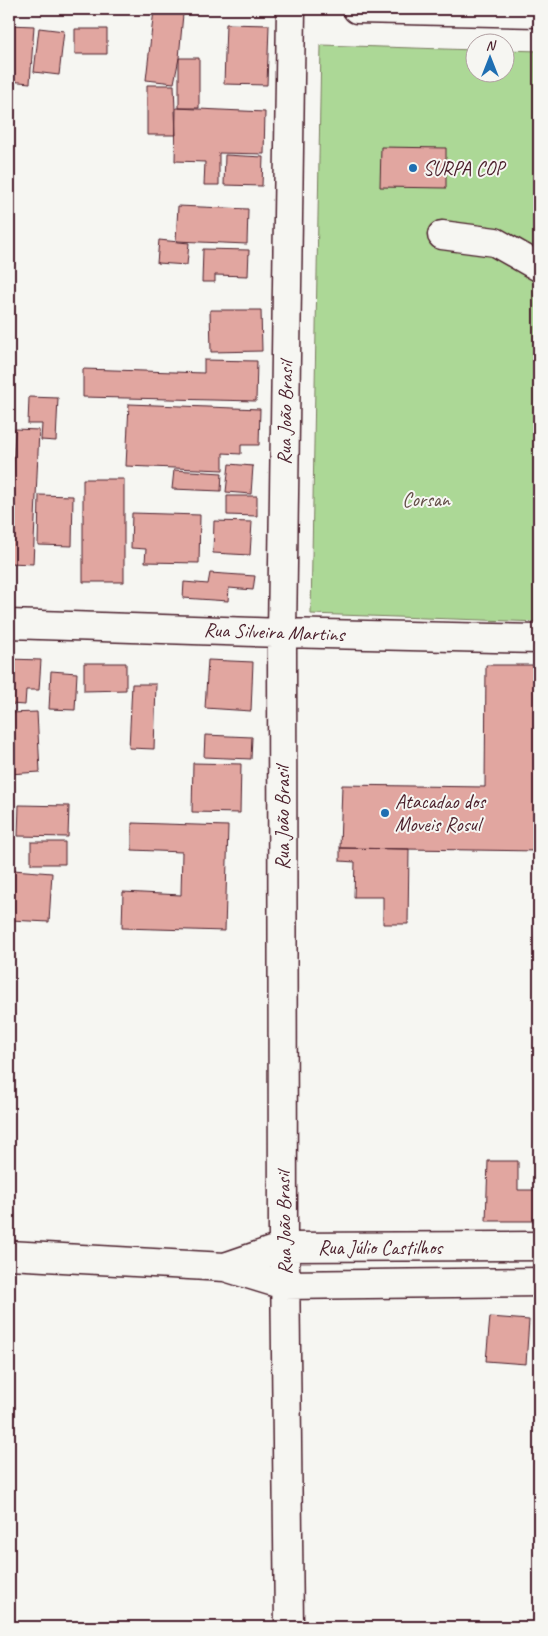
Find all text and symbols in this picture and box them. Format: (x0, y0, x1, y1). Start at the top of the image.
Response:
north arrow (466, 32, 516, 82)
text: N (486, 37, 497, 54)
place label: SURPA COP (423, 156, 507, 181)
marker: SURPA COP (407, 162, 419, 174)
street label: Rua João Brasil (272, 357, 298, 465)
park label: Corsan (402, 487, 451, 512)
street label: Rua Silveira Martins (203, 617, 347, 647)
street label: Rua João Brasil (270, 762, 295, 870)
place label: Atacadao dos Moveis Rosul (395, 789, 487, 837)
marker: Atacadao dos Moveis Rosul (379, 807, 391, 819)
street label: Rua João Brasil (271, 1167, 297, 1275)
street label: Rua Júlio Castilhos (318, 1235, 444, 1260)

